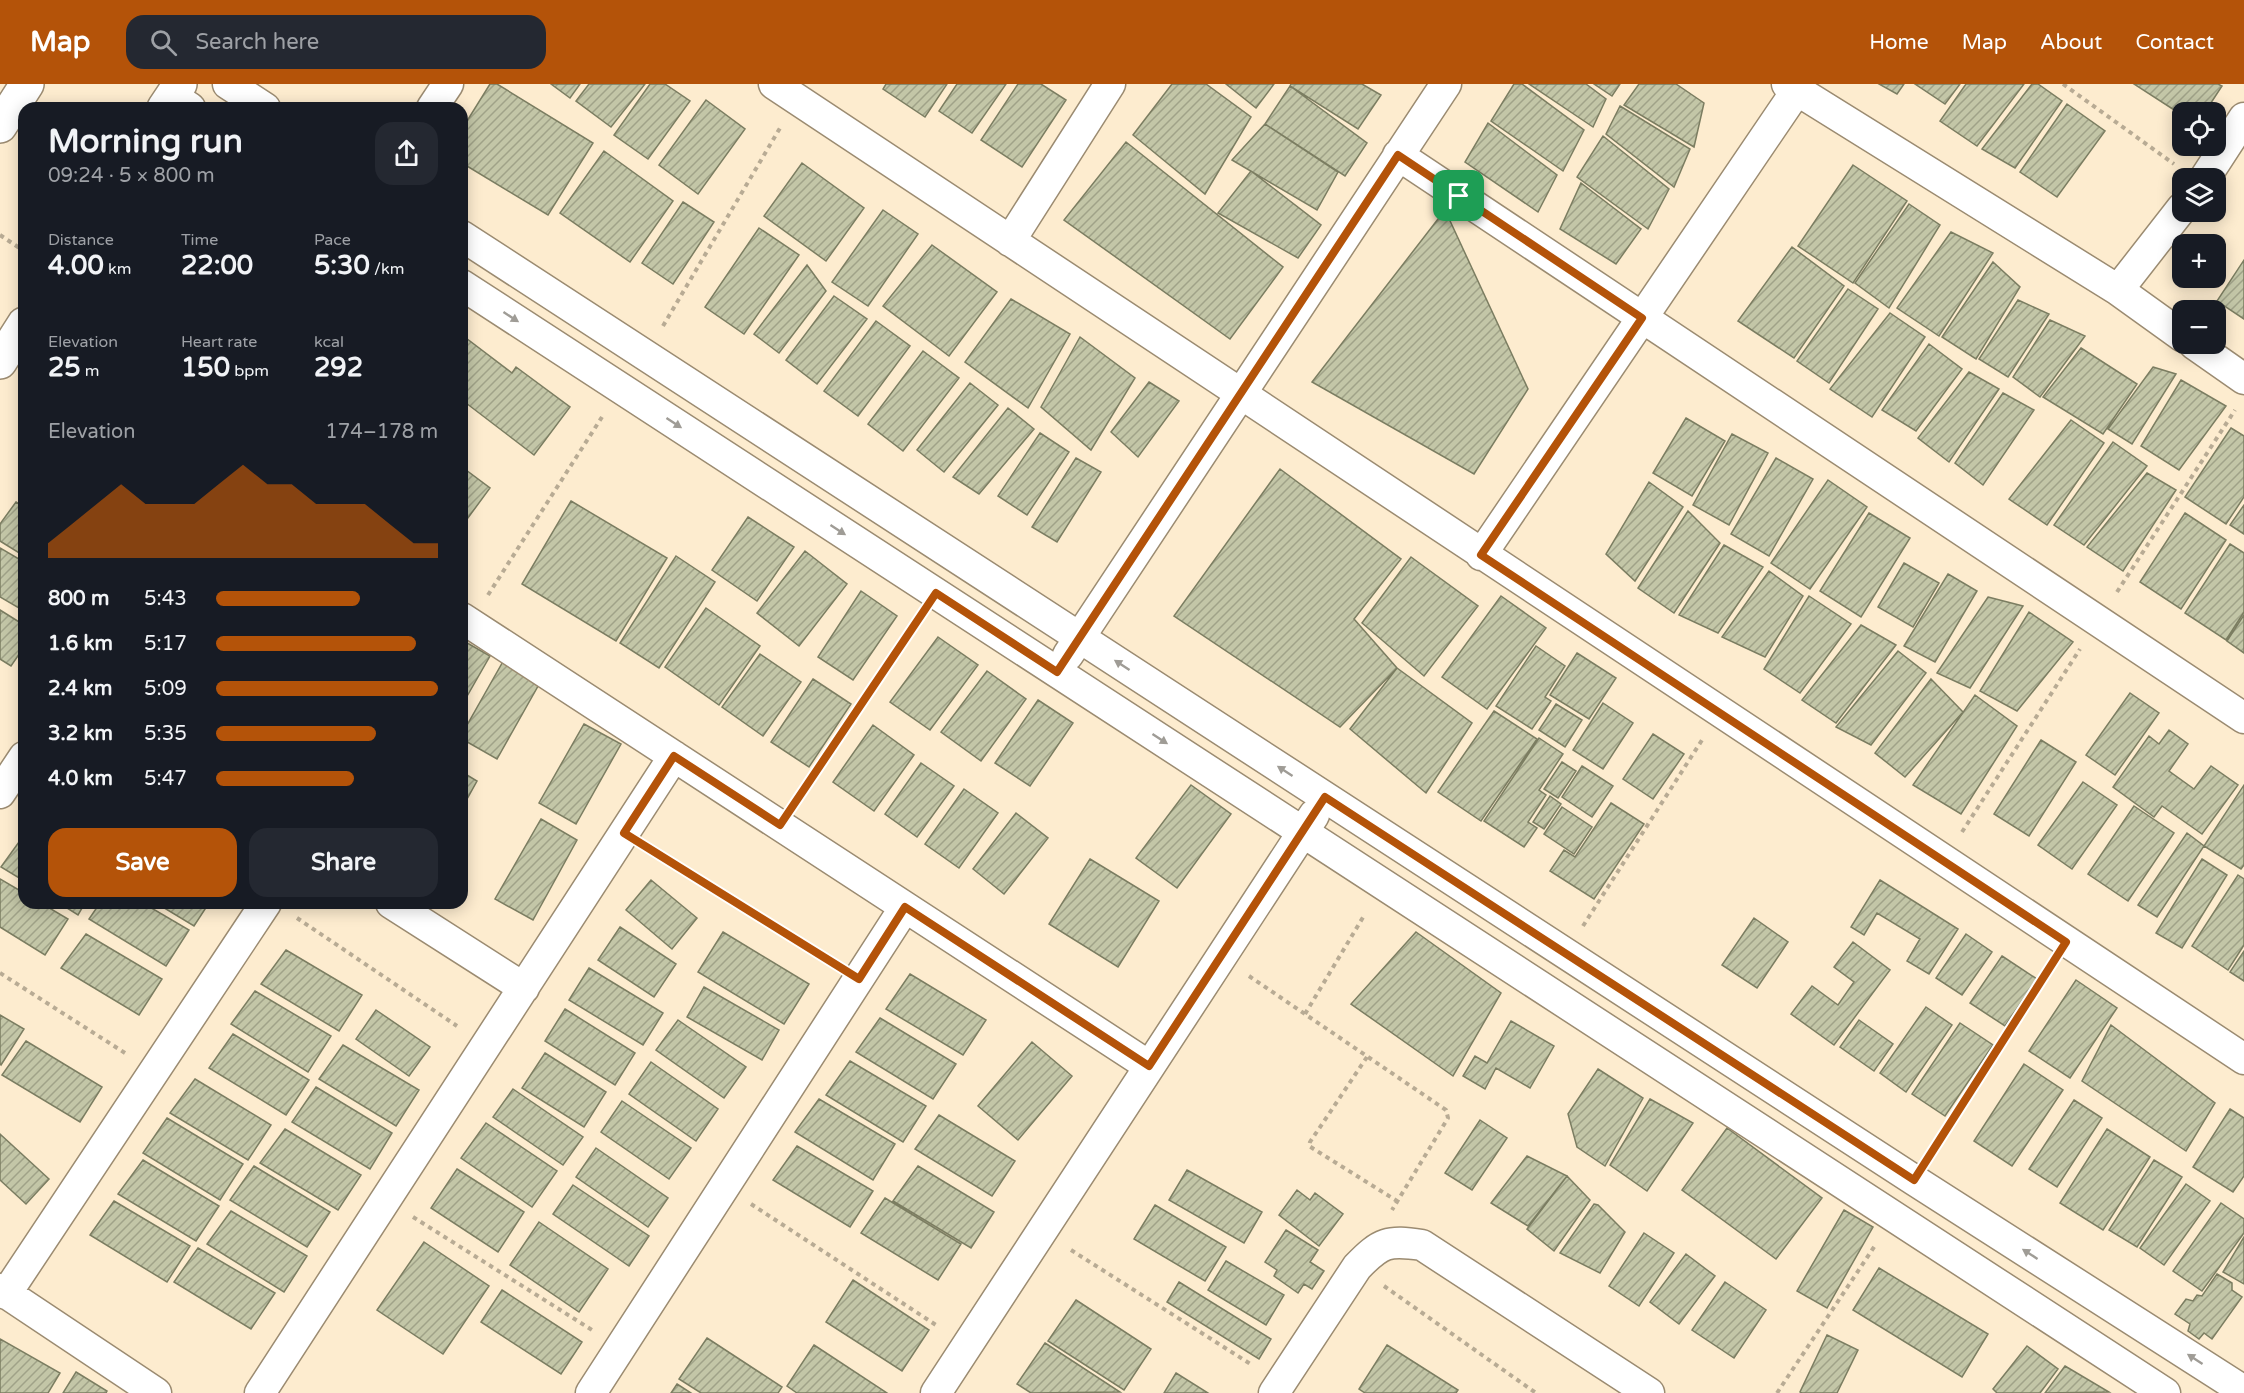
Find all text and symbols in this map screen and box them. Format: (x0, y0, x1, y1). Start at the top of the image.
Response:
search box (126, 15, 546, 69)
text: Map (30, 25, 90, 59)
icon: search (147, 26, 180, 59)
text: Search here (195, 29, 319, 55)
text: Home (1869, 30, 1929, 55)
text: Map (1962, 30, 2007, 55)
text: About (2040, 30, 2102, 55)
text: Contact (2135, 30, 2214, 55)
map controls (2172, 102, 2226, 354)
button: locate (2172, 102, 2226, 156)
text: Morning run (48, 122, 243, 161)
button: share (375, 122, 438, 185)
text: 09:24 · 5 × 800 m (48, 164, 215, 188)
button: layers (2172, 168, 2226, 222)
pin (1433, 170, 1484, 221)
icon: arrive (1442, 179, 1475, 212)
text: Distance (48, 230, 114, 250)
text: Time (181, 230, 218, 250)
text: Pace (314, 230, 351, 250)
button: + (2172, 234, 2226, 288)
text: 4.00 (48, 250, 104, 281)
text: 22:00 (181, 250, 253, 281)
text: 5:30 (314, 250, 370, 281)
text: km (104, 259, 131, 279)
text: /km (370, 259, 404, 279)
button: − (2172, 300, 2226, 354)
one-way arrow (503, 311, 519, 322)
text: Elevation (48, 332, 118, 352)
text: Heart rate (181, 332, 257, 352)
text: kcal (314, 332, 344, 352)
text: 25 (48, 352, 81, 383)
text: 150 (181, 352, 230, 383)
text: 292 (314, 352, 363, 383)
text: m (81, 361, 100, 381)
text: bpm (230, 361, 269, 381)
one-way arrow (666, 418, 683, 429)
text: Elevation (48, 420, 135, 444)
text: 174–178 m (325, 420, 438, 444)
one-way arrow (830, 524, 846, 535)
text: 800 m (48, 587, 109, 611)
text: 5:43 (144, 587, 187, 611)
text: 1.6 km (48, 632, 113, 656)
text: 5:17 (144, 632, 187, 656)
one-way arrow (1114, 659, 1130, 671)
text: 2.4 km (48, 677, 112, 701)
text: 5:09 (144, 677, 187, 701)
text: 3.2 km (48, 722, 113, 746)
text: 5:35 (144, 722, 187, 746)
one-way arrow (1152, 733, 1168, 744)
one-way arrow (1277, 766, 1293, 777)
text: 4.0 km (48, 767, 113, 791)
text: 5:47 (144, 767, 187, 791)
button: Save (48, 828, 237, 897)
button: Share (249, 828, 438, 897)
one-way arrow (2022, 1249, 2039, 1260)
one-way arrow (2187, 1354, 2203, 1365)

